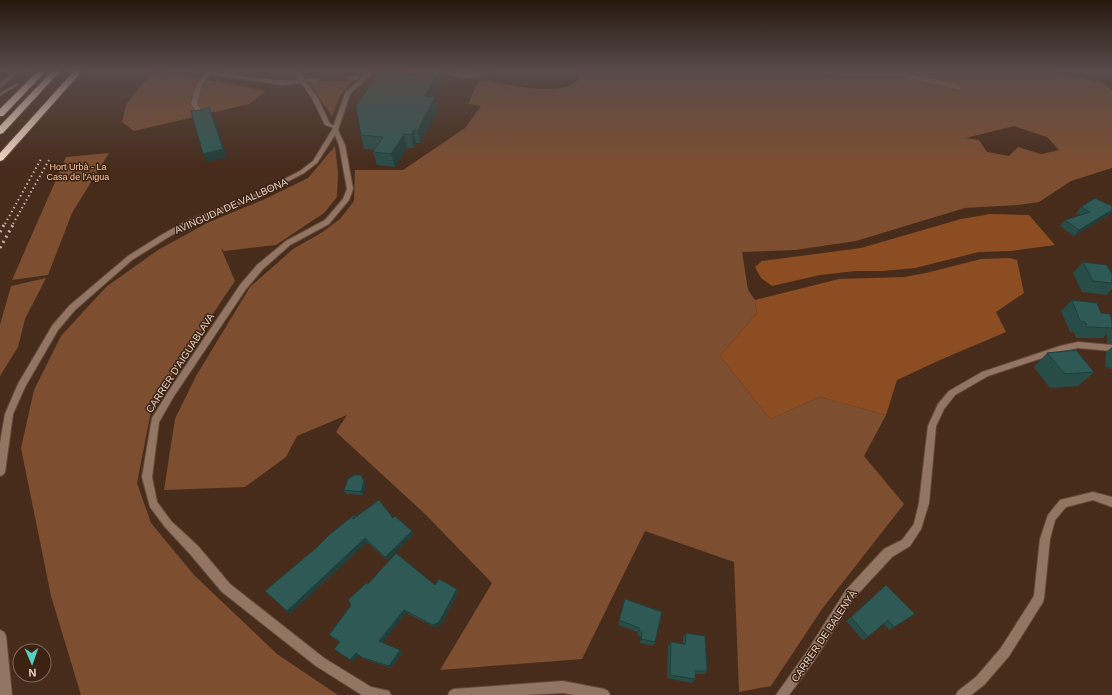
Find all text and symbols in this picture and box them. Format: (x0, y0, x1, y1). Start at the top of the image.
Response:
park label: Hort Urbà - La Casa de l'Aigua (47, 162, 109, 182)
street label: AVINGUDA DE VALLBONA (173, 176, 289, 236)
street label: CARRER D'AIGUABLAVA (144, 311, 216, 415)
street label: CARRER DE BALENYÀ (788, 587, 859, 684)
north arrow (12, 643, 52, 683)
text: N (28, 667, 37, 679)

